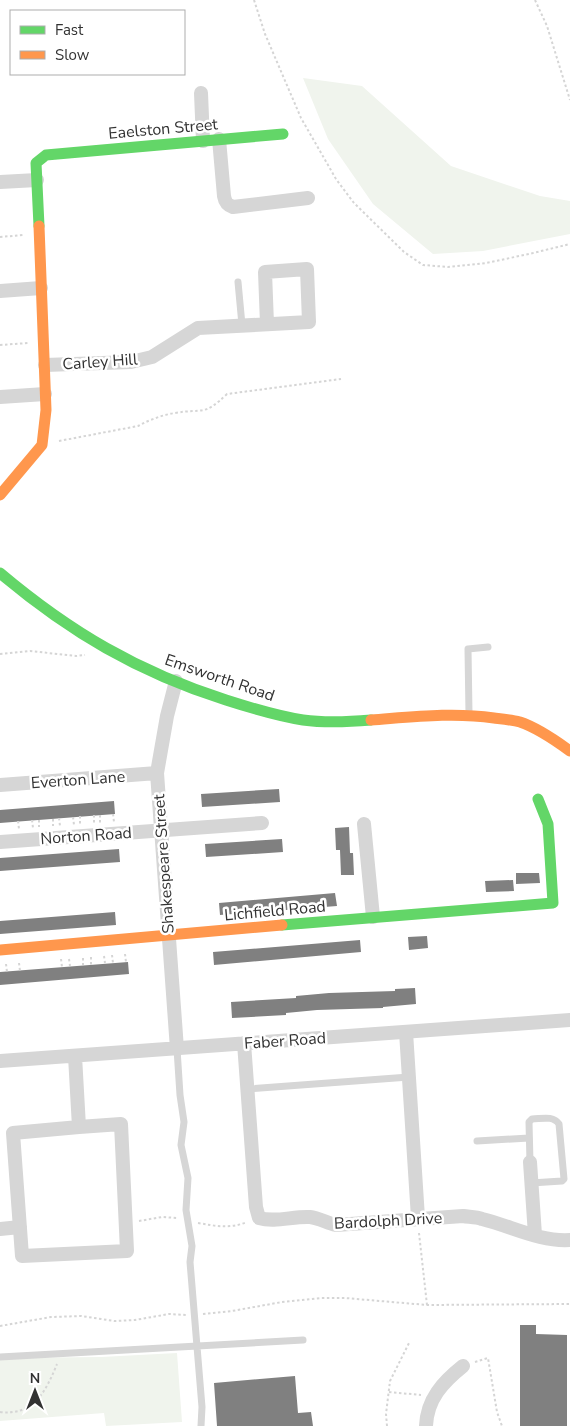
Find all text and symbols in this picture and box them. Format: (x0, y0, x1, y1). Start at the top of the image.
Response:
legend (10, 10, 185, 75)
text: Fast (55, 20, 84, 40)
text: Slow (55, 45, 90, 65)
street label: Eaelston Street (107, 113, 219, 145)
street label: Carley Hill (62, 348, 139, 376)
street label: Emsworth Road (162, 649, 278, 707)
street label: Everton Lane (30, 766, 126, 794)
street label: Shakespeare Street (148, 793, 180, 934)
street label: Norton Road (40, 822, 133, 850)
street label: Lichfield Road (223, 896, 327, 926)
street label: Faber Road (243, 1027, 327, 1055)
street label: Bardolph Drive (333, 1207, 443, 1235)
north arrow (10, 1366, 60, 1416)
text: N (30, 1369, 40, 1388)

